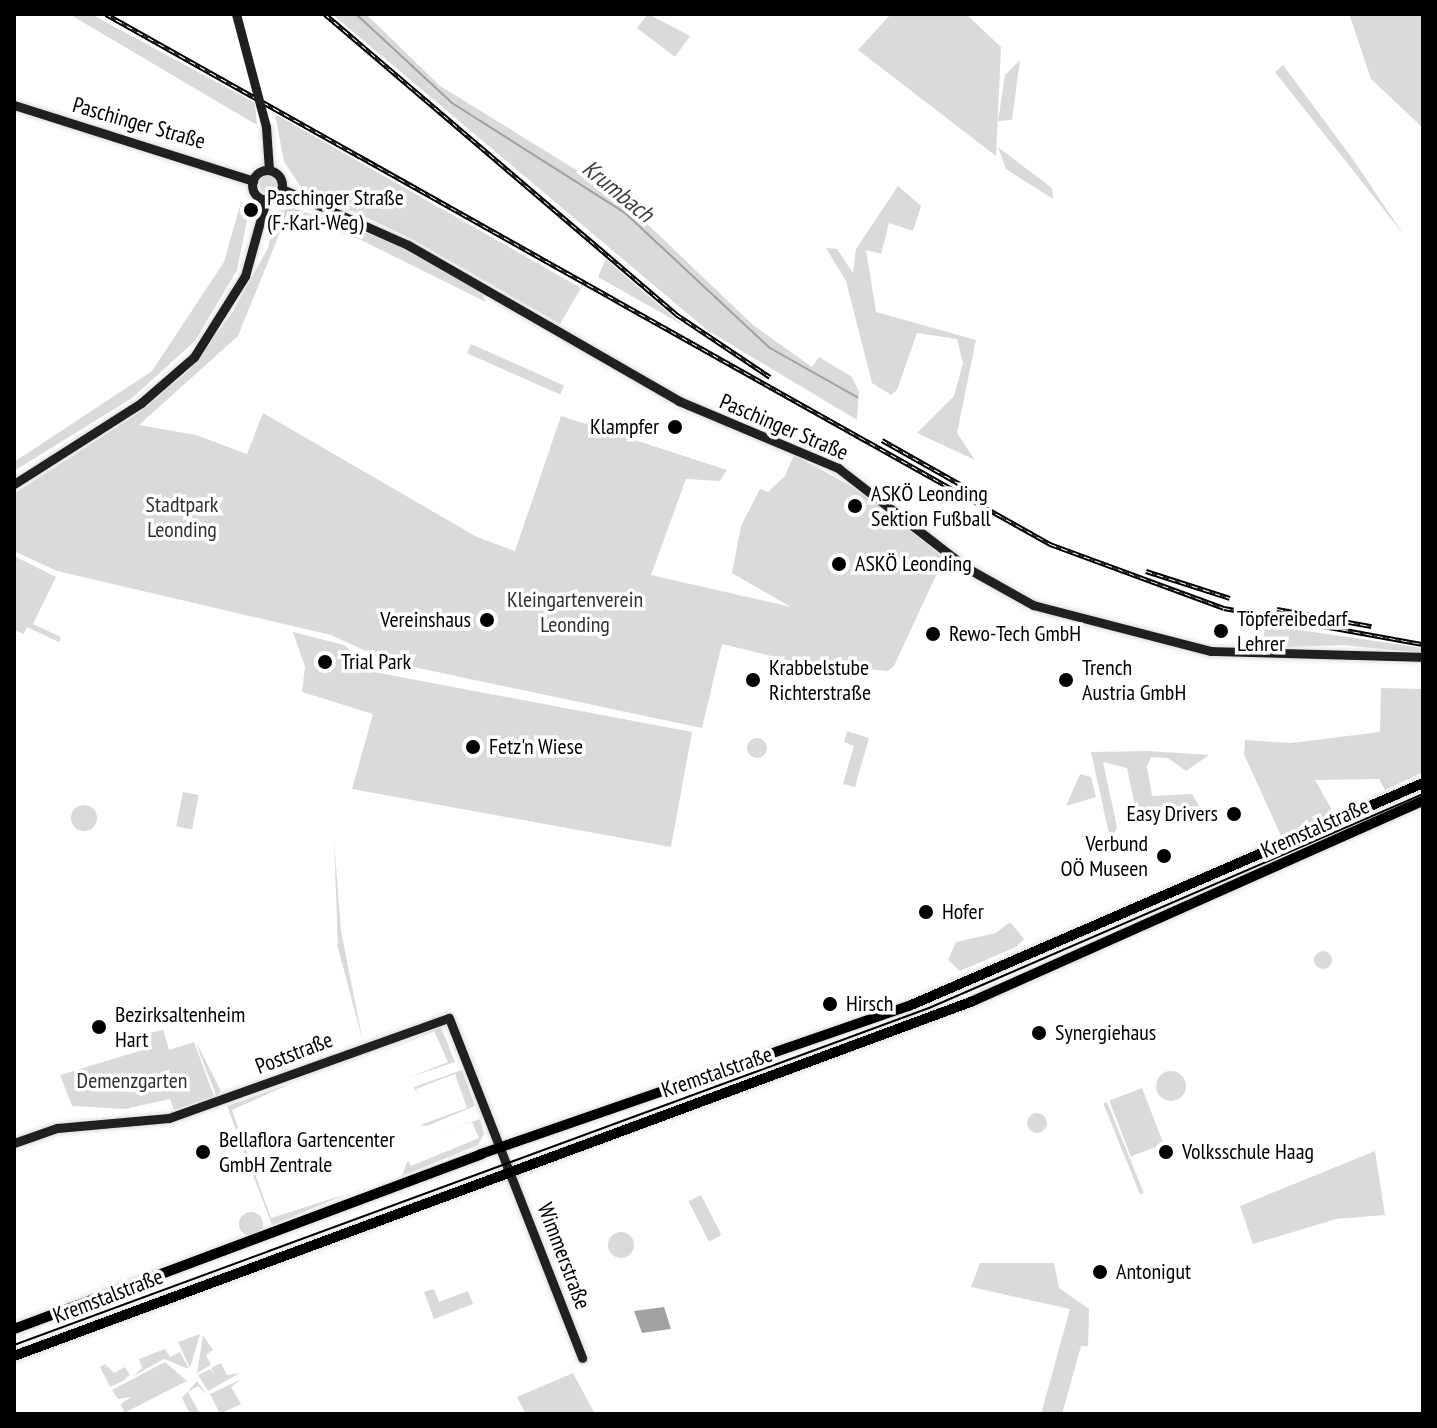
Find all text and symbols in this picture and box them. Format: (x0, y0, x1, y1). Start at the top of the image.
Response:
street label: Paschinger Straße (70, 91, 208, 155)
water label: Krumbach (577, 154, 659, 228)
place label: Paschinger Straße (F.-Karl-Weg) (267, 184, 404, 236)
marker: Paschinger Straße (F.-Karl-Weg) (242, 201, 260, 219)
street label: Paschinger Straße (716, 388, 852, 466)
place label: Klampfer (590, 414, 659, 440)
marker: Klampfer (666, 418, 684, 436)
place label: ASKÖ Leonding Sektion Fußball (871, 480, 991, 532)
park label: Stadtpark Leonding (146, 491, 218, 542)
marker: ASKÖ Leonding Sektion Fußball (846, 497, 864, 515)
place label: ASKÖ Leonding (855, 551, 972, 577)
marker: ASKÖ Leonding (830, 555, 848, 573)
park label: Kleingartenverein Leonding (507, 586, 643, 638)
place label: Töpfereibedarf Lehrer (1237, 605, 1347, 656)
place label: Vereinshaus (380, 607, 471, 633)
marker: Vereinshaus (478, 611, 496, 629)
place label: Rewo-Tech GmbH (949, 621, 1081, 647)
marker: Töpfereibedarf Lehrer (1212, 622, 1230, 640)
marker: Rewo-Tech GmbH (924, 625, 942, 643)
place label: Trial Park (341, 649, 411, 675)
marker: Trial Park (316, 653, 334, 671)
place label: Krabbelstube Richterstraße (769, 654, 871, 706)
place label: Trench Austria GmbH (1082, 654, 1186, 706)
marker: Krabbelstube Richterstraße (744, 671, 762, 689)
marker: Trench Austria GmbH (1057, 671, 1075, 689)
place label: Fetz'n Wiese (489, 734, 583, 760)
marker: Fetz'n Wiese (464, 738, 482, 756)
street label: Kremstalstraße (1257, 792, 1373, 864)
place label: Easy Drivers (1126, 801, 1218, 827)
marker: Easy Drivers (1225, 805, 1243, 823)
place label: Verbund OÖ Museen (1061, 830, 1148, 882)
marker: Verbund OÖ Museen (1155, 847, 1173, 865)
place label: Hofer (942, 899, 984, 925)
marker: Hofer (917, 903, 935, 921)
place label: Hirsch (846, 991, 894, 1017)
marker: Hirsch (821, 995, 839, 1013)
place label: Bezirksaltenheim Hart (115, 1001, 245, 1052)
marker: Bezirksaltenheim Hart (90, 1018, 108, 1036)
place label: Synergiehaus (1055, 1020, 1156, 1046)
marker: Synergiehaus (1030, 1024, 1048, 1042)
street label: Poststraße (252, 1026, 336, 1080)
street label: Kremstalstraße (658, 1041, 776, 1103)
park label: Demenzgarten (77, 1068, 187, 1094)
place label: Bellaflora Gartencenter GmbH Zentrale (219, 1126, 395, 1178)
place label: Volksschule Haag (1182, 1139, 1314, 1165)
marker: Bellaflora Gartencenter GmbH Zentrale (194, 1143, 212, 1161)
marker: Volksschule Haag (1157, 1143, 1175, 1161)
street label: Wimmerstraße (532, 1199, 596, 1313)
place label: Antonigut (1116, 1259, 1191, 1285)
street label: Kremstalstraße (49, 1263, 167, 1329)
marker: Antonigut (1091, 1263, 1109, 1281)

